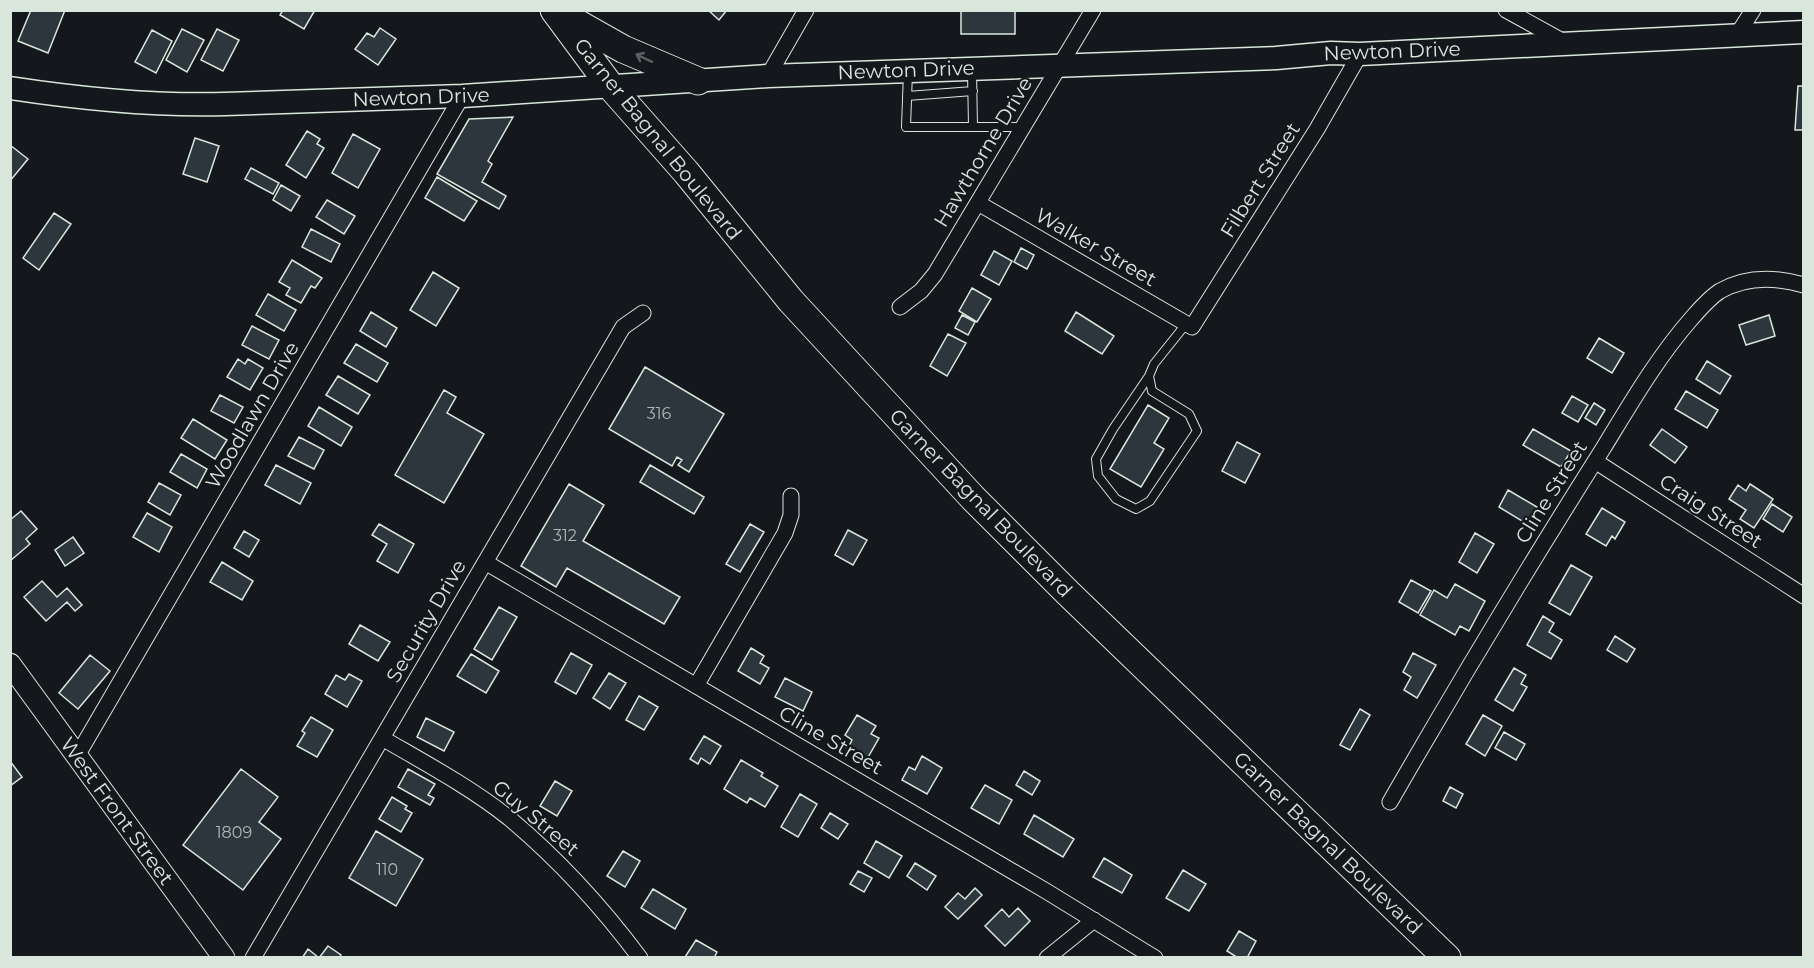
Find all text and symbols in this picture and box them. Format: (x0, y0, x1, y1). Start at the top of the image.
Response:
street label: Garner Bagnal Boulevard (569, 33, 747, 245)
street label: Newton Drive (1323, 37, 1461, 65)
one-way arrow (635, 52, 653, 64)
street label: Newton Drive (837, 56, 975, 84)
street label: Hawthorne Drive (929, 73, 1037, 231)
street label: Newton Drive (352, 83, 490, 111)
street label: Filbert Street (1215, 118, 1305, 242)
street label: Walker Street (1031, 203, 1161, 291)
street label: Woodlawn Drive (200, 337, 304, 493)
house number: 316 (647, 404, 672, 423)
street label: Garner Bagnal Boulevard (885, 404, 1077, 602)
street label: Cline Street (1510, 436, 1592, 548)
street label: Craig Street (1655, 469, 1767, 553)
house number: 312 (553, 526, 577, 545)
street label: Security Drive (381, 555, 471, 687)
street label: Cline Street (775, 701, 887, 779)
street label: West Front Street (55, 733, 179, 889)
street label: Garner Bagnal Boulevard (1229, 747, 1427, 939)
street label: Guy Street (488, 775, 584, 861)
house number: 1809 (216, 823, 252, 842)
house number: 110 (376, 860, 398, 879)

